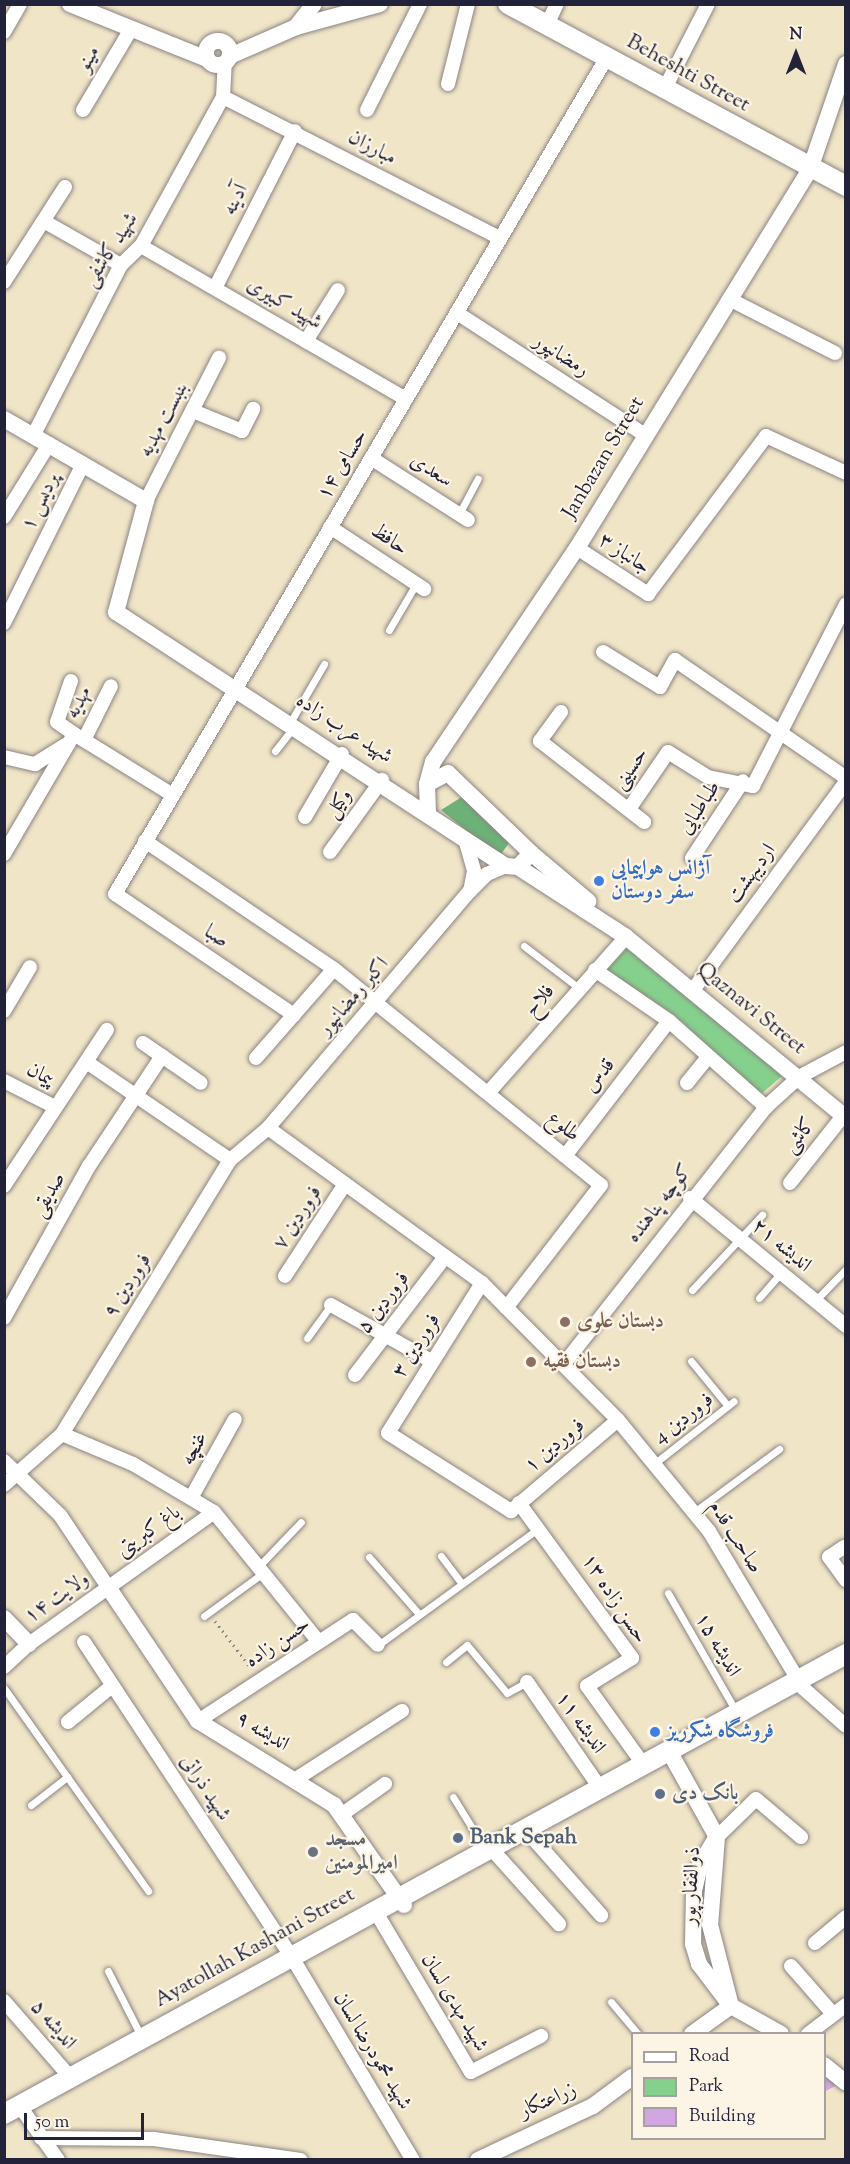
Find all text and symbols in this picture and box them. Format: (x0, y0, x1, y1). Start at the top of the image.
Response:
north arrow (766, 24, 826, 84)
text: N (790, 24, 802, 47)
street label: Beheshti Street (622, 30, 754, 118)
street label: مینو (72, 42, 106, 76)
street label: مبارزان (343, 125, 401, 171)
street label: آدینه (218, 180, 254, 220)
street label: شهید کاشفی (78, 208, 144, 292)
street label: شهید کبیری (242, 272, 326, 336)
street label: رمضانپور (528, 329, 594, 383)
street label: بنبست مهدیه (134, 378, 194, 462)
street label: Janbazan Street (558, 392, 650, 524)
street label: حسامی ۱۴ (312, 425, 374, 505)
street label: سعدی (405, 448, 457, 494)
street label: پردیس ۱ (16, 469, 66, 535)
street label: حافظ (366, 519, 412, 561)
street label: جانباز ۳ (593, 528, 655, 580)
street label: مهدیه (60, 683, 98, 723)
street label: شهید عرب زاده (291, 688, 397, 770)
street label: حسینی (607, 743, 655, 795)
street label: طباطبایی (673, 776, 727, 840)
street label: وکیل (320, 784, 358, 824)
street label: اردیبهشت (722, 839, 782, 909)
place label: آژانس هواپیمایی سفر دوستان (611, 856, 710, 906)
marker: آژانس هواپیمایی سفر دوستان (592, 874, 606, 888)
street label: صبا (199, 920, 233, 954)
street label: اکبر رمضانپور (313, 953, 395, 1041)
street label: Qaznavi Street (692, 957, 810, 1061)
street label: فلاح (519, 980, 561, 1022)
street label: قدس (579, 1054, 621, 1098)
street label: پیمان (22, 1057, 58, 1093)
street label: طلوع (541, 1106, 585, 1148)
street label: کاشی (778, 1113, 822, 1159)
street label: کوچه پناهنده (621, 1160, 699, 1248)
street label: صدیقی (26, 1168, 72, 1222)
street label: فروردین ۷ (268, 1181, 328, 1255)
street label: اندیشه ۲۱ (746, 1214, 816, 1278)
street label: فروردین ۹ (98, 1249, 158, 1323)
street label: فروردین ۵ (353, 1267, 415, 1339)
street label: فروردین ۳ (387, 1309, 447, 1383)
place label: دبستان علوی (577, 1309, 664, 1335)
marker: دبستان علوی (558, 1315, 572, 1329)
place label: دبستان فقیه (543, 1349, 621, 1375)
marker: دبستان فقیه (524, 1355, 538, 1369)
street label: فروردین 4 (649, 1388, 719, 1450)
street label: فروردین ۱ (520, 1413, 590, 1479)
street label: غنچه (176, 1428, 214, 1470)
street label: صاحب قدم (702, 1496, 768, 1578)
street label: باغ کبریتی (112, 1500, 186, 1564)
street label: حسن زاده ۱۳ (576, 1549, 652, 1649)
street label: ولایت ۱۴ (20, 1567, 94, 1629)
street label: اندیشه ۱۵ (689, 1608, 745, 1682)
street label: حسن زاده (241, 1612, 315, 1674)
street label: اندیشه ۱۱ (550, 1687, 610, 1759)
street label: اندیشه ۹ (231, 1706, 293, 1758)
place label: فروشگاه شکرریز (667, 1719, 774, 1745)
marker: فروشگاه شکرریز (648, 1725, 662, 1739)
street label: شهید ذراتی (174, 1750, 236, 1826)
place label: بانک دی (672, 1781, 739, 1807)
marker: بانک دی (653, 1787, 667, 1801)
place label: Bank Sepah (470, 1825, 577, 1851)
place label: مسجد امیرالمومنین (325, 1827, 398, 1877)
marker: Bank Sepah (451, 1831, 465, 1845)
marker: مسجد امیرالمومنین (306, 1845, 320, 1859)
street label: ذوالفقار پور (677, 1846, 707, 1926)
street label: Ayatollah Kashani Street (151, 1882, 359, 2014)
street label: شهید مهدی لسان (415, 1949, 493, 2057)
street label: شهید محمودرضا لسان (327, 1987, 417, 2115)
street label: اندیشه ۵ (25, 1995, 81, 2055)
legend (631, 2032, 826, 2140)
text: Road (689, 2044, 729, 2070)
text: Park (689, 2074, 723, 2100)
street label: زراعتکار (516, 2077, 580, 2125)
scale bar (27, 2101, 147, 2139)
text: Building (689, 2104, 755, 2130)
text: 50 m (35, 2110, 69, 2136)

